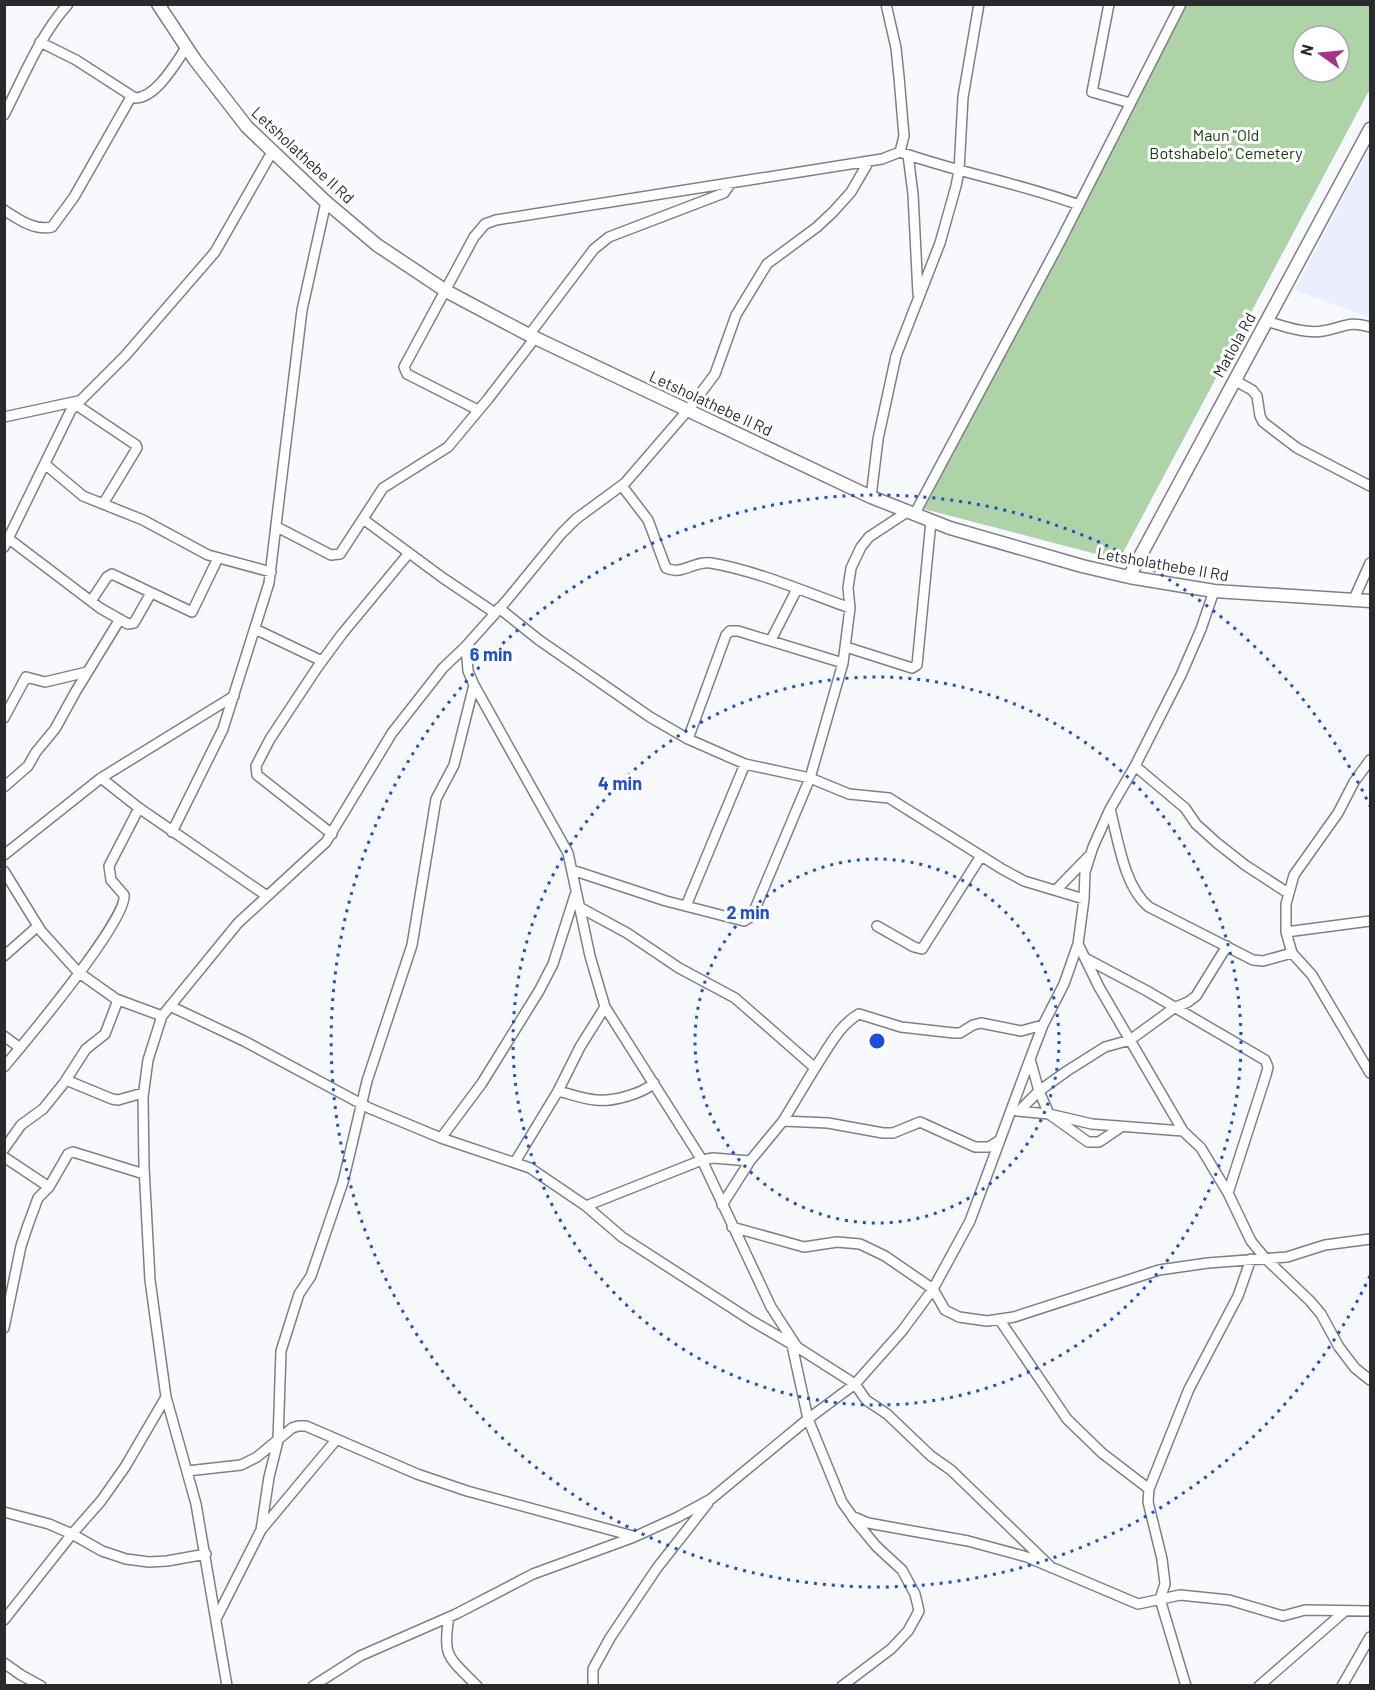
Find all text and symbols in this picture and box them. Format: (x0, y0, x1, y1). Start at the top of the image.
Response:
north arrow (1291, 24, 1351, 84)
text: N (1295, 42, 1317, 58)
street label: Letsholathebe II Rd (248, 102, 359, 207)
park label: Maun "Old Botshabelo" Cemetery (1149, 125, 1303, 162)
street label: Matlola Rd (1208, 309, 1259, 381)
street label: Letsholathebe II Rd (647, 366, 776, 439)
street label: Letsholathebe II Rd (1096, 543, 1230, 584)
text: 6 min (470, 643, 512, 665)
text: 4 min (598, 772, 642, 794)
text: 2 min (726, 901, 770, 923)
centre of rings (867, 1031, 887, 1051)

